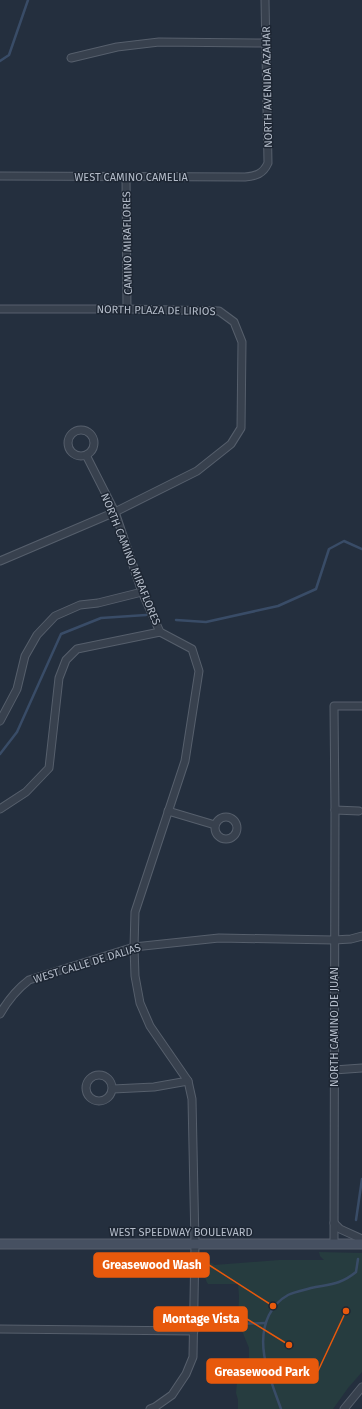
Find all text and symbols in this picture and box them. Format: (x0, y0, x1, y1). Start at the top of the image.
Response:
street label: NORTH AVENIDA AZAHAR (260, 26, 275, 148)
street label: WEST CAMINO CAMELIA (74, 171, 188, 184)
street label: CAMINO MIRAFLORES (120, 191, 135, 295)
street label: NORTH PLAZA DE LIRIOS (96, 303, 216, 318)
street label: NORTH CAMINO MIRAFLORES (98, 491, 163, 627)
street label: WEST CALLE DE DALIAS (32, 941, 142, 986)
street label: NORTH CAMINO DE JUAN (328, 967, 341, 1087)
street label: WEST SPEEDWAY BOULEVARD (109, 1226, 253, 1239)
callout: Greasewood Wash (94, 1253, 209, 1277)
text: Greasewood Wash (102, 1258, 202, 1272)
callout: Montage Vista (154, 1307, 247, 1331)
text: Montage Vista (162, 1312, 240, 1326)
callout: Greasewood Park (207, 1359, 318, 1383)
text: Greasewood Park (214, 1365, 310, 1379)

